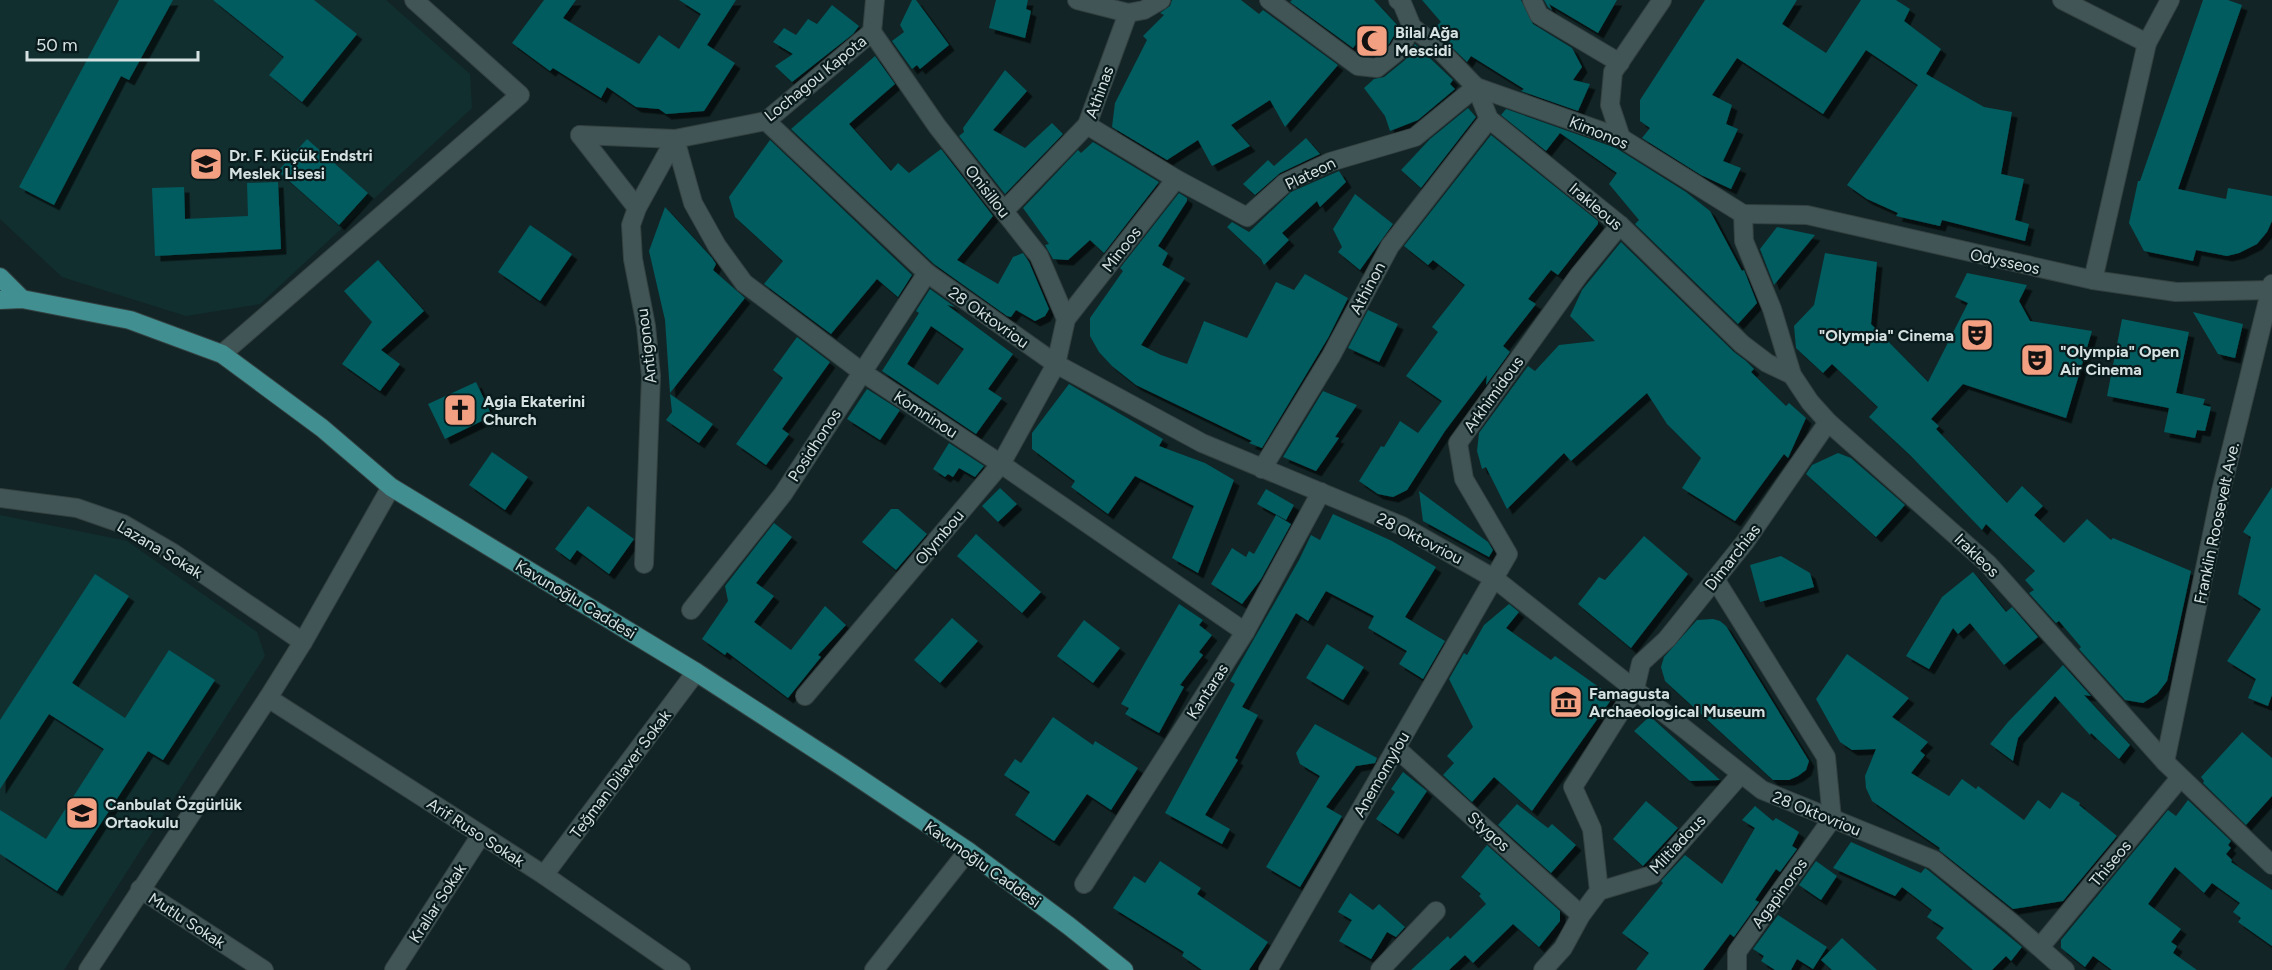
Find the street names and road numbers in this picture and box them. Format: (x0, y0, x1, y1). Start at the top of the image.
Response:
street label: Lochagou Kapota (761, 31, 870, 125)
street label: Athinas (1081, 64, 1118, 121)
street label: Kimonos (1566, 112, 1631, 153)
street label: Plateon (1282, 153, 1339, 194)
street label: Onisillou (961, 161, 1014, 221)
street label: Irakleous (1565, 179, 1626, 234)
street label: Minoos (1098, 223, 1145, 276)
street label: Odysseos (1968, 245, 2041, 278)
street label: Athinon (1346, 259, 1389, 318)
street label: 28 Oktovriou (945, 283, 1033, 352)
street label: Antigonou (632, 307, 661, 384)
street label: Arkhimidous (1460, 353, 1527, 436)
street label: Komninou (890, 387, 961, 442)
street label: Posidhonos (784, 405, 845, 485)
street label: Franklin Roosevelt Ave. (2190, 441, 2243, 606)
street label: Olymbou (911, 506, 968, 569)
street label: 28 Oktovriou (1374, 509, 1466, 568)
street label: Lazana Sokak (114, 517, 206, 582)
street label: Dimarchias (1701, 520, 1764, 594)
street label: Irakleos (1950, 530, 2003, 581)
street label: Kavunoğlu Caddesi (512, 556, 639, 643)
street label: Kantaras (1183, 660, 1232, 722)
street label: Teğman Dilaver Sokak (566, 706, 675, 842)
street label: Anemomylou (1349, 728, 1413, 820)
street label: 28 Oktovriou (1770, 787, 1864, 840)
street label: Arif Ruso Sokak (424, 794, 528, 871)
street label: Stygos (1464, 808, 1514, 855)
street label: Miltiadous (1645, 811, 1709, 878)
street label: Kavunoğlu Caddesi (921, 817, 1044, 912)
street label: Thiseos (2086, 836, 2135, 890)
street label: Agapinoros (1748, 855, 1811, 932)
street label: Krallar Sokak (405, 860, 470, 946)
street label: Mutlu Sokak (145, 889, 229, 952)

